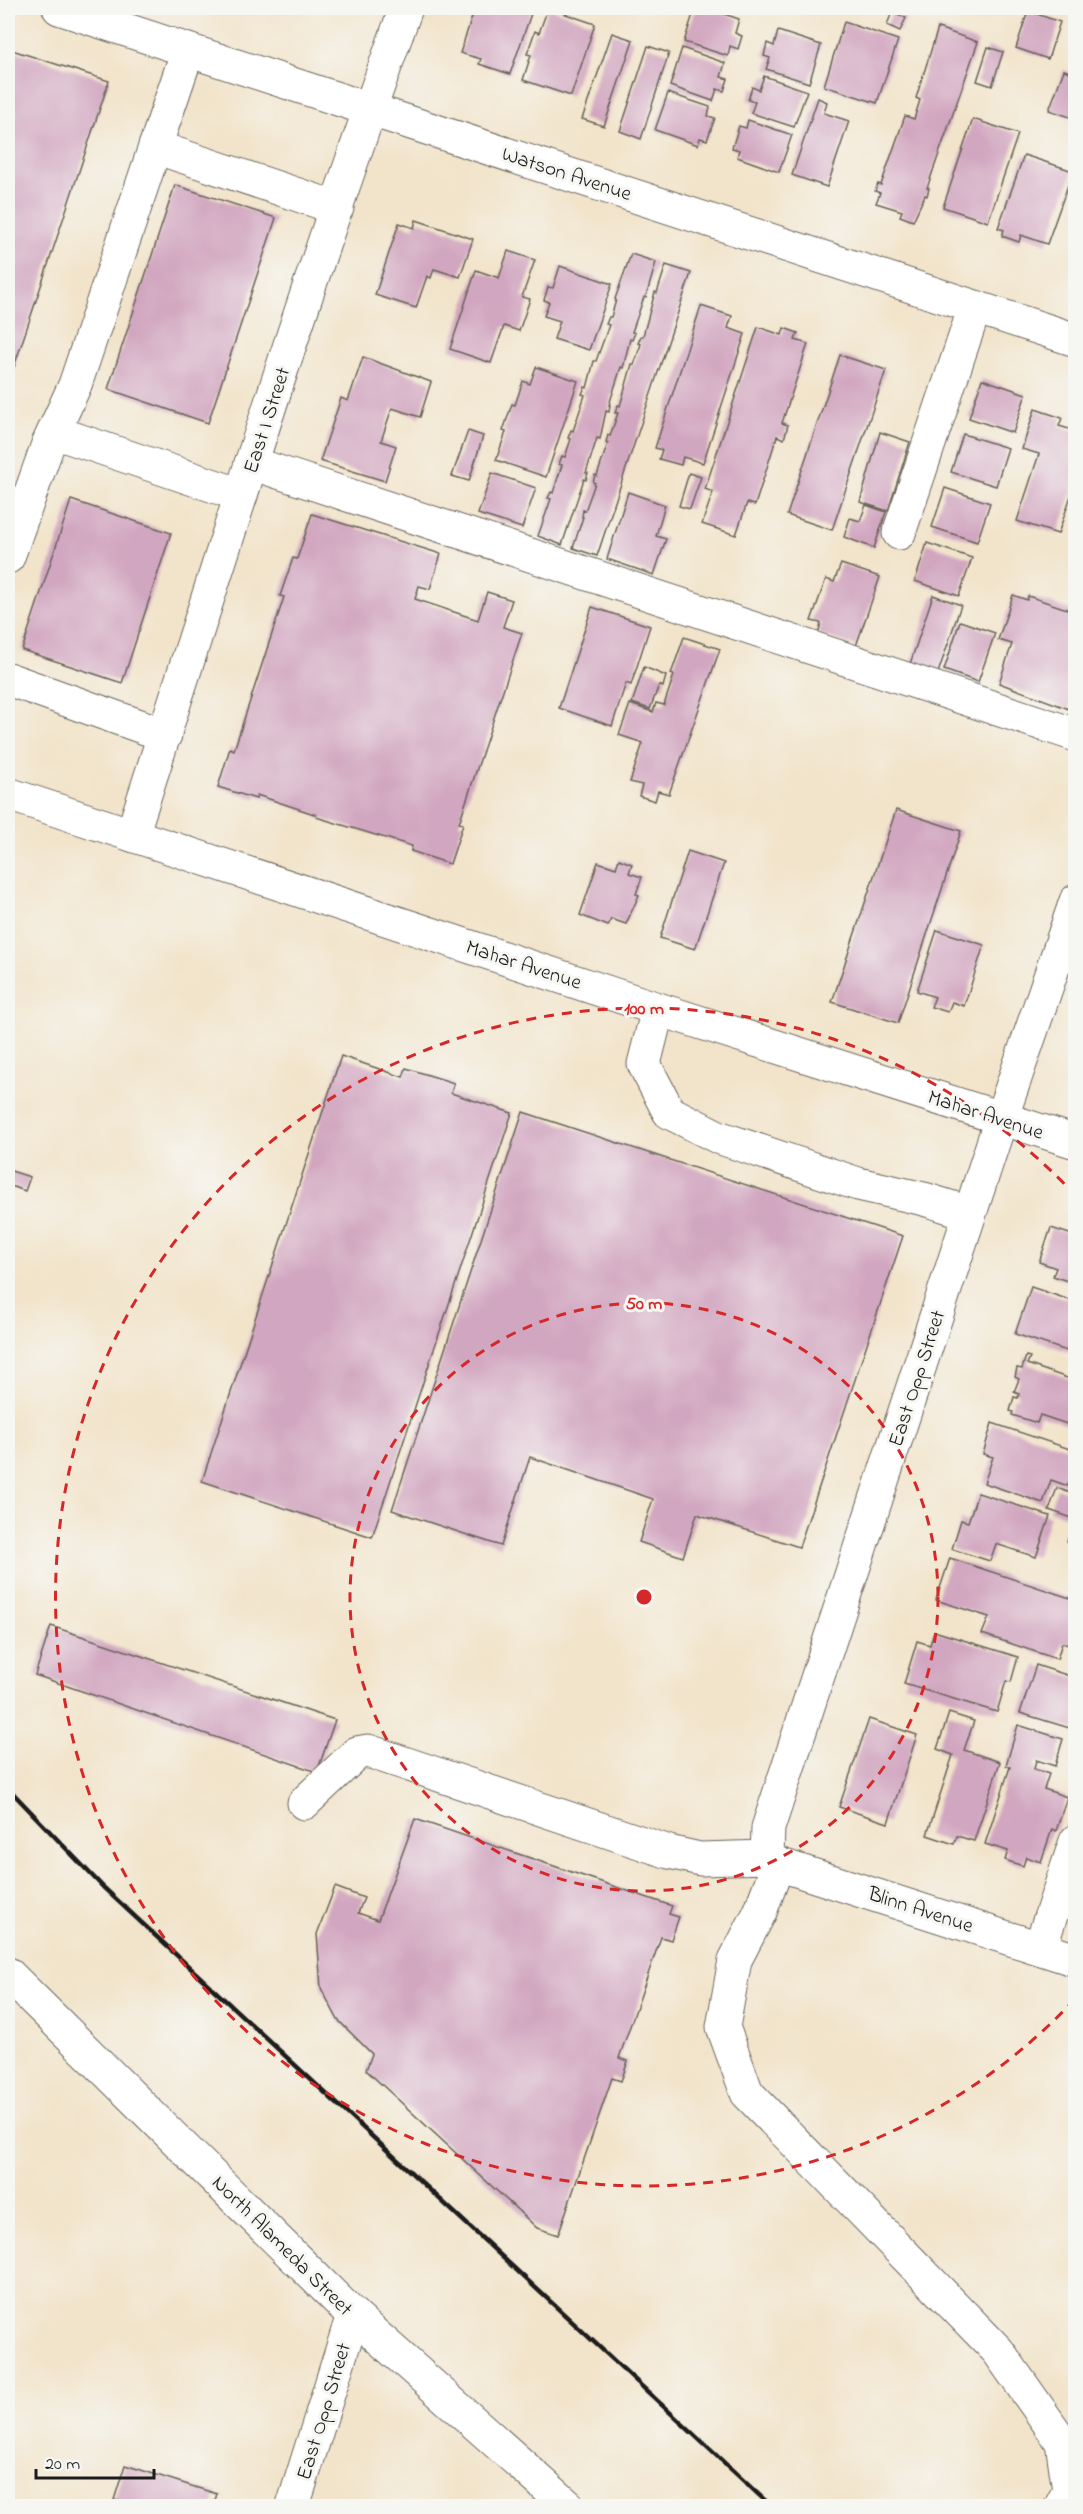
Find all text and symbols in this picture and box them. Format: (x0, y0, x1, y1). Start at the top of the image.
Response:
street label: Watson Avenue (498, 140, 636, 210)
street label: East I Street (237, 364, 299, 478)
street label: Mahar Avenue (462, 933, 586, 999)
text: 100 m (624, 997, 664, 1023)
street label: Mahar Avenue (924, 1083, 1048, 1149)
text: 50 m (626, 1292, 662, 1318)
street label: East Opp Street (882, 1307, 954, 1451)
centre of rings (634, 1587, 654, 1607)
street label: Blinn Avenue (863, 1879, 977, 1942)
street label: North Alameda Street (204, 2169, 359, 2324)
street label: East Opp Street (290, 2339, 360, 2484)
scale bar (36, 2442, 154, 2480)
text: 20 m (45, 2452, 80, 2478)

